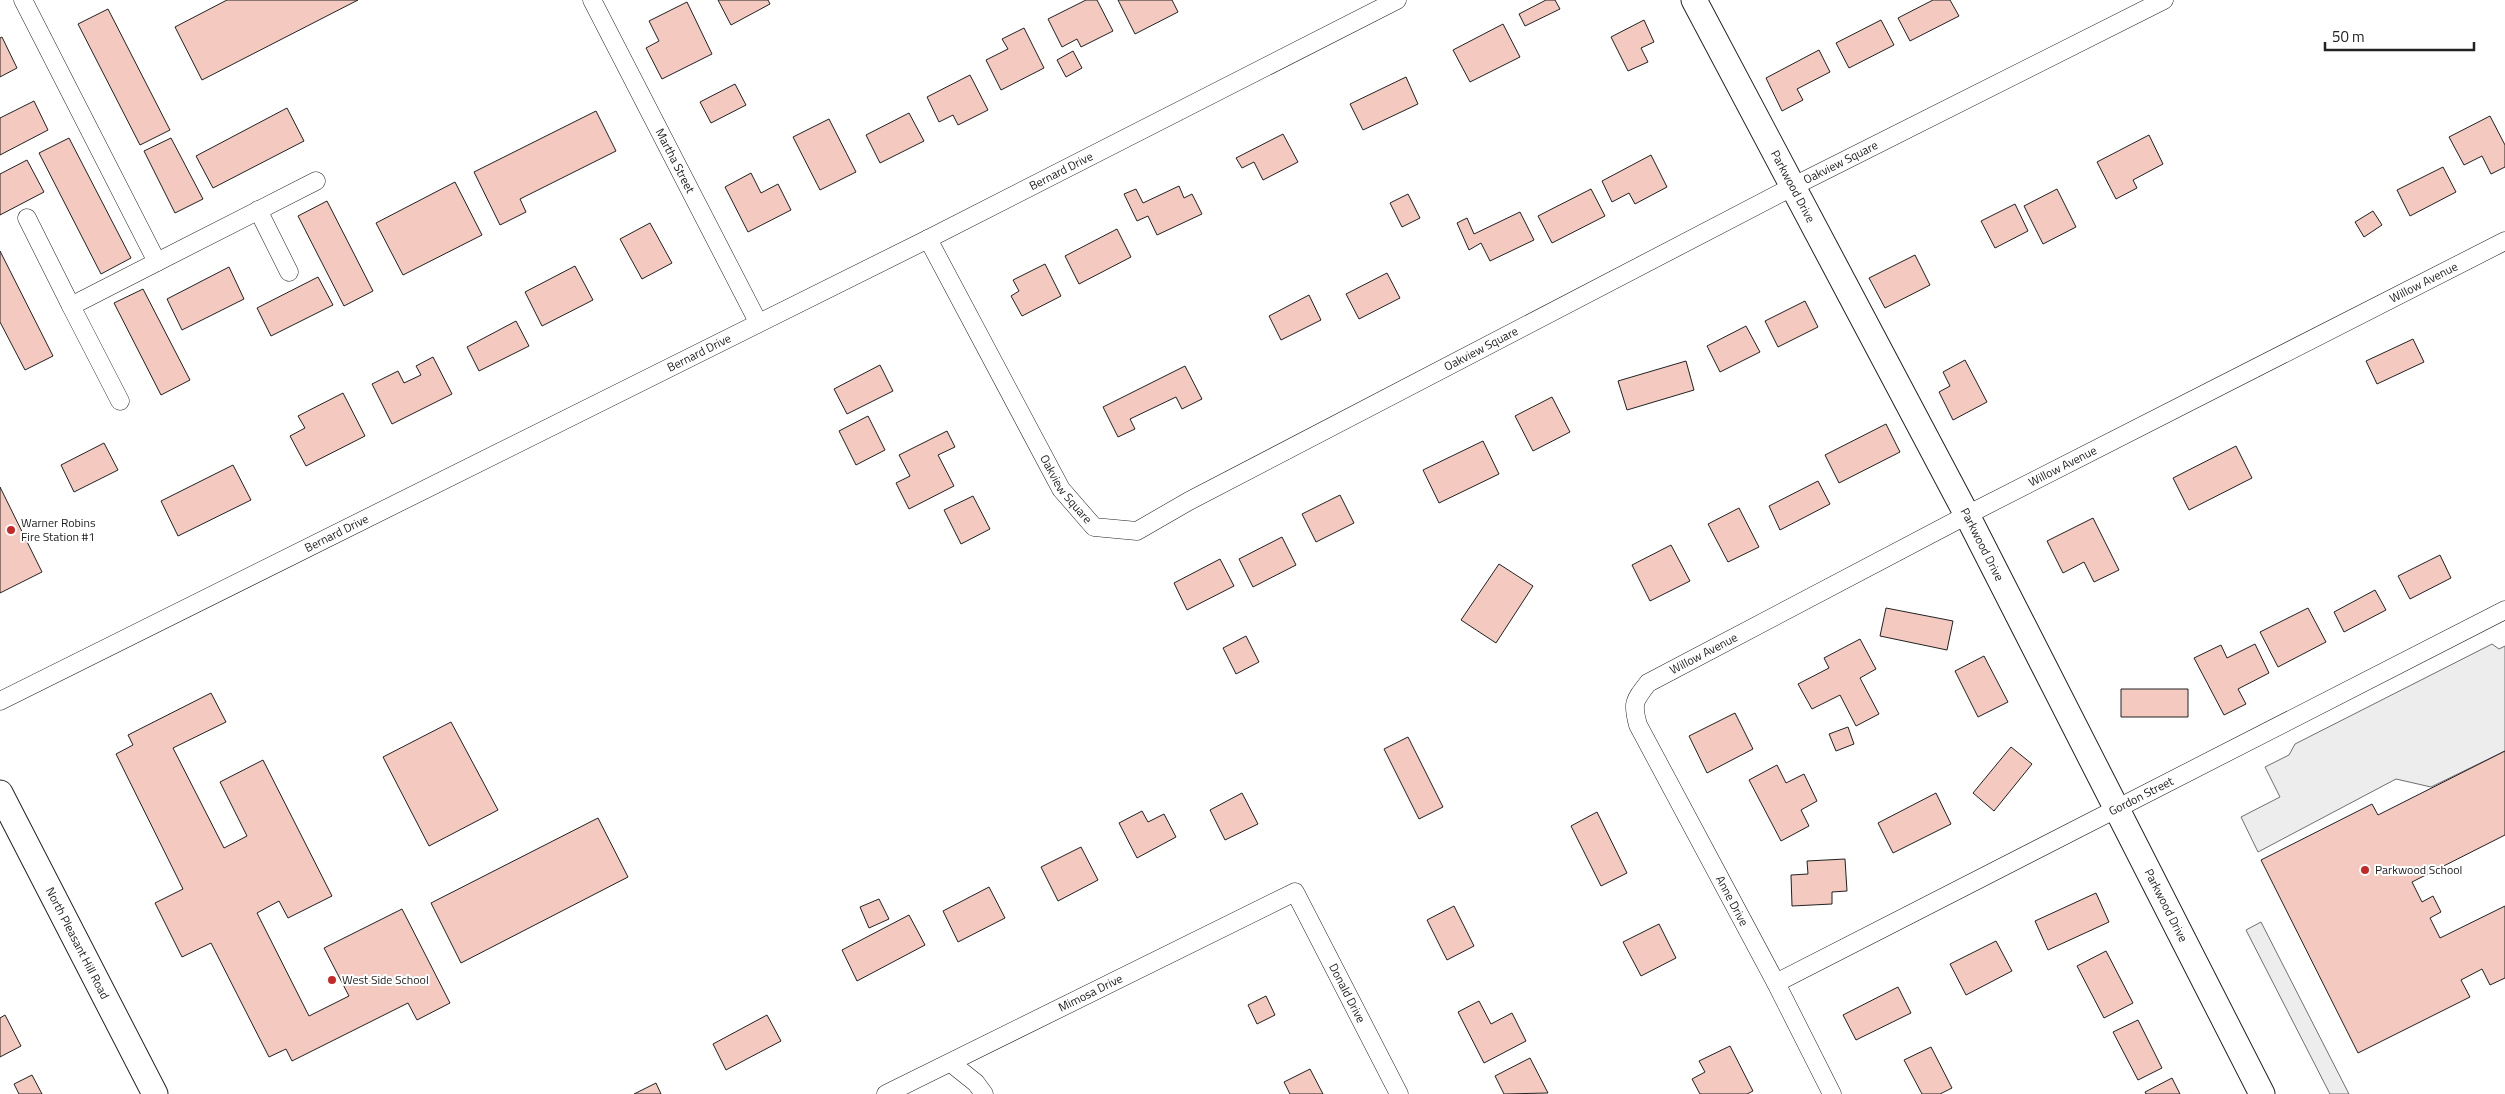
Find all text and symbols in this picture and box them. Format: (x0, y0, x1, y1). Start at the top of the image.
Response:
scale bar (2325, 20, 2474, 52)
text: 50 m (2332, 25, 2365, 48)
street label: Martha Street (651, 125, 700, 197)
street label: Oakview Square (1800, 135, 1881, 189)
street label: Parkwood Drive (1766, 146, 1820, 226)
street label: Bernard Drive (1026, 147, 1096, 195)
street label: Willow Avenue (2386, 257, 2461, 307)
street label: Oakview Square (1440, 321, 1521, 376)
street label: Bernard Drive (664, 329, 734, 376)
street label: Willow Avenue (2025, 440, 2100, 491)
street label: Oakview Square (1035, 451, 1097, 528)
street label: Parkwood Drive (1956, 504, 2009, 584)
street label: Bernard Drive (301, 509, 372, 557)
place label: Warner Robins Fire Station #1 (21, 513, 96, 546)
marker: Warner Robins Fire Station #1 (5, 524, 17, 536)
street label: Willow Avenue (1666, 627, 1741, 679)
street label: Gordon Street (2105, 771, 2177, 820)
place label: Parkwood School (2375, 860, 2462, 879)
marker: Parkwood School (2359, 864, 2371, 876)
street label: Parkwood Drive (2140, 865, 2193, 945)
street label: Anne Drive (1711, 872, 1754, 929)
street label: North Pleasant Hill Road (41, 884, 115, 1002)
street label: Donald Drive (1324, 960, 1371, 1026)
street label: Mimosa Drive (1055, 969, 1126, 1017)
place label: West Side School (342, 970, 429, 989)
marker: West Side School (326, 974, 338, 986)

